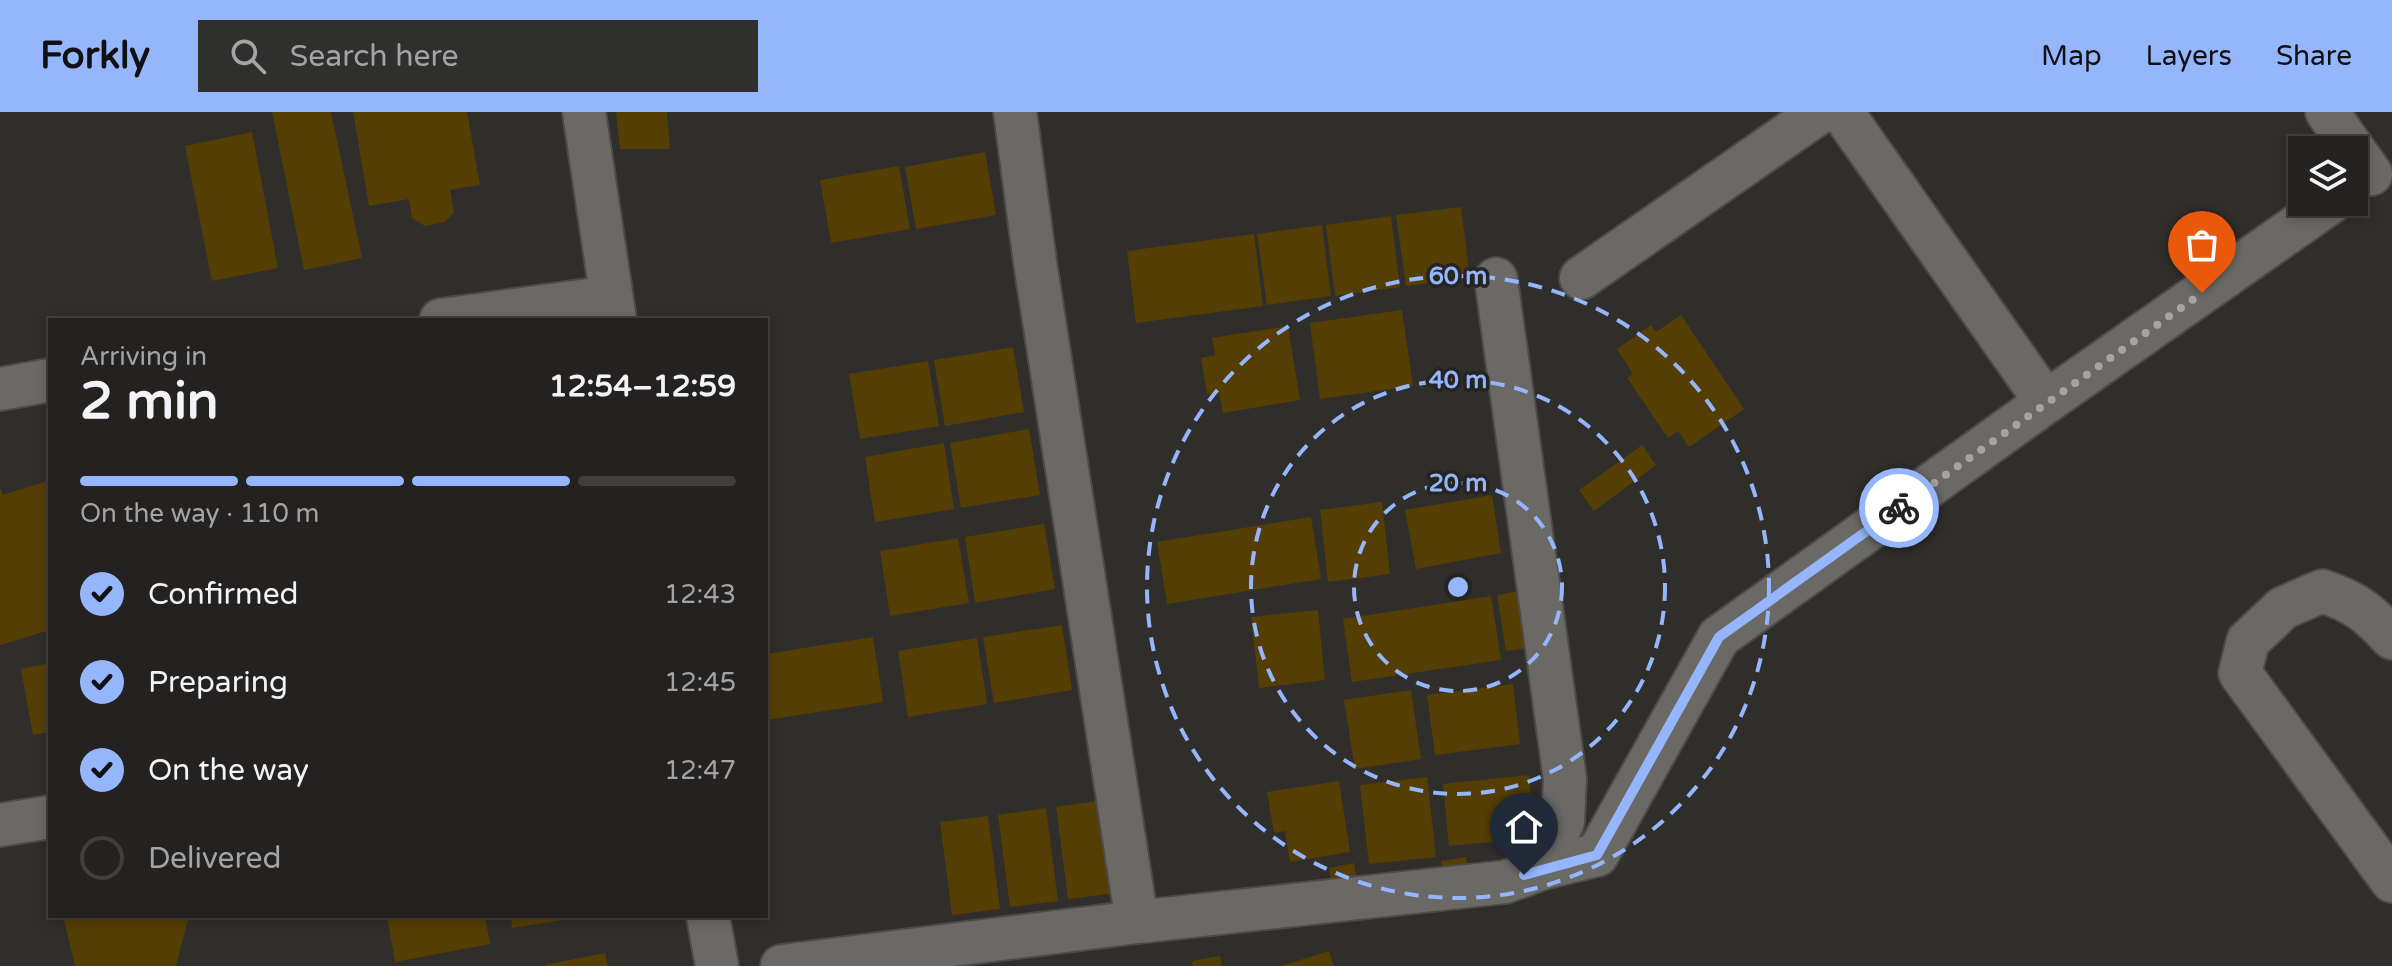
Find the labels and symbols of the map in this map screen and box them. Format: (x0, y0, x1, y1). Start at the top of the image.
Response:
pin (2168, 211, 2236, 293)
text: 60 m (1429, 262, 1487, 291)
text: 40 m (1429, 366, 1487, 395)
courier (1859, 468, 1939, 548)
text: 20 m (1429, 469, 1487, 498)
centre of rings (1444, 573, 1472, 601)
pin (1490, 793, 1558, 875)

